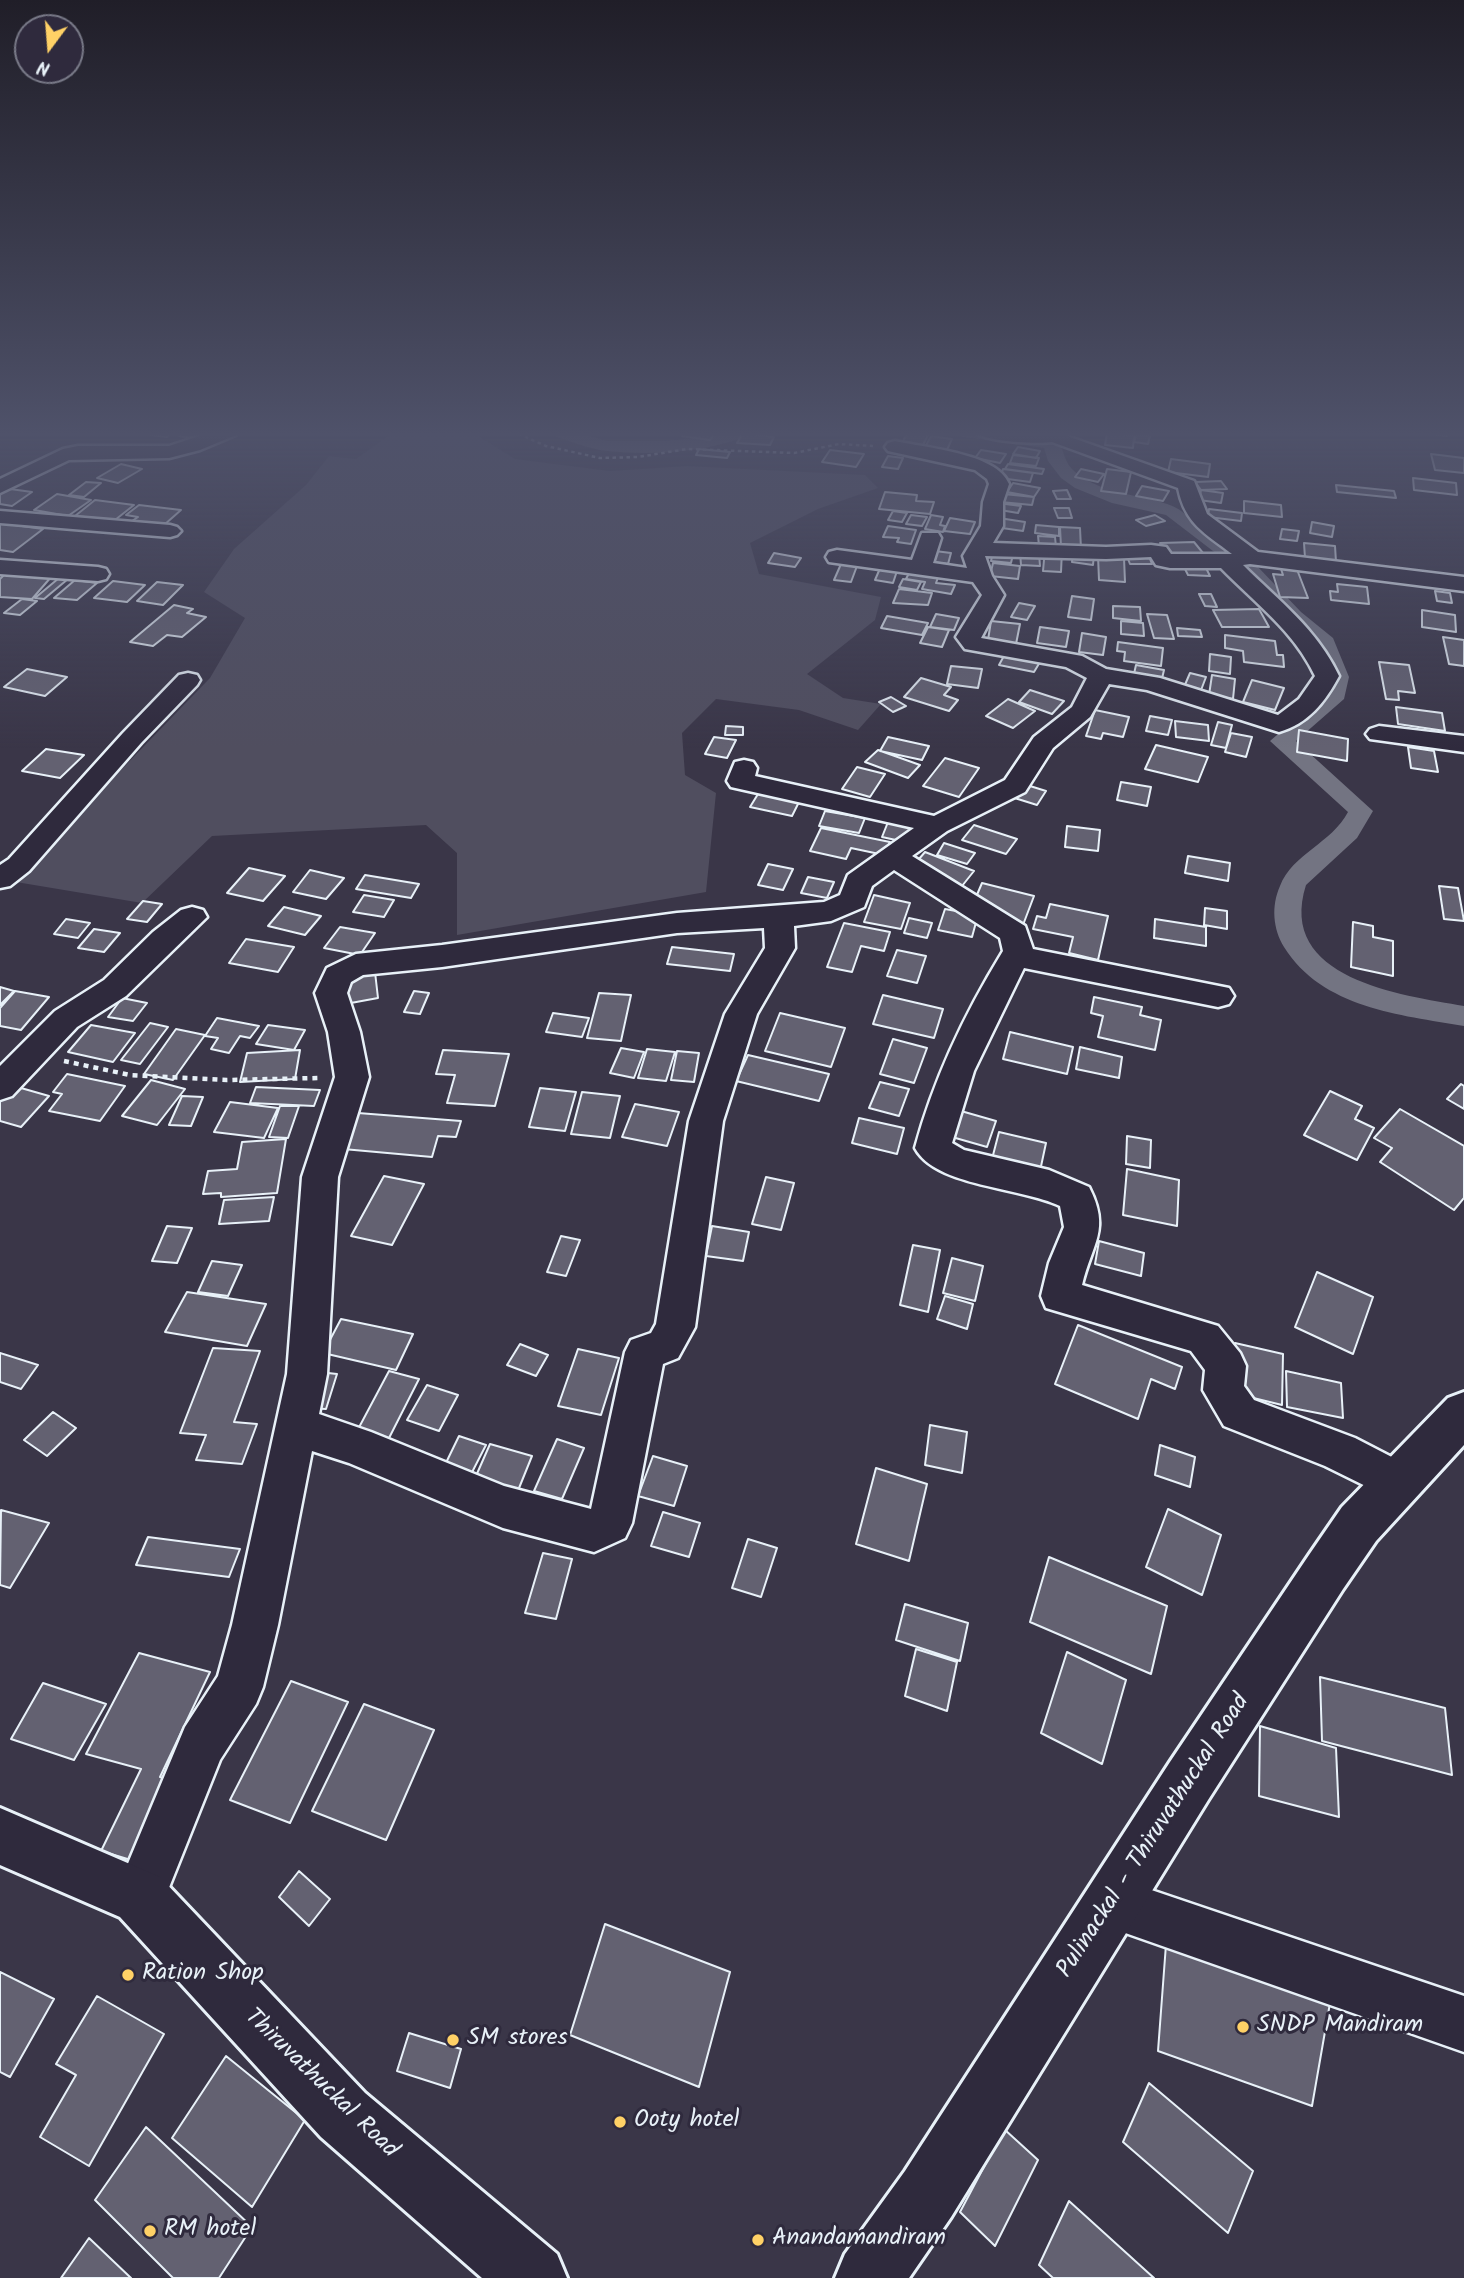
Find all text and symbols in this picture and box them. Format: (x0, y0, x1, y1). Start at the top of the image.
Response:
north arrow (14, 14, 84, 84)
text: N (34, 51, 54, 83)
street label: Pulinackal - Thiruvathuckal Road (1052, 1690, 1258, 1984)
place label: Ration Shop (142, 1961, 264, 1989)
marker: Ration Shop (120, 1967, 136, 1983)
street label: Thiruvathuckal Road (237, 2004, 403, 2166)
place label: SNDP Mandiram (1257, 2013, 1423, 2041)
marker: SNDP Mandiram (1235, 2019, 1251, 2035)
place label: SM stores (467, 2026, 568, 2054)
marker: SM stores (445, 2032, 461, 2048)
place label: Ooty hotel (634, 2108, 739, 2136)
marker: Ooty hotel (612, 2114, 628, 2130)
place label: RM hotel (164, 2217, 256, 2245)
marker: RM hotel (142, 2223, 158, 2239)
place label: Anandamandiram (772, 2226, 946, 2254)
marker: Anandamandiram (750, 2232, 766, 2248)

